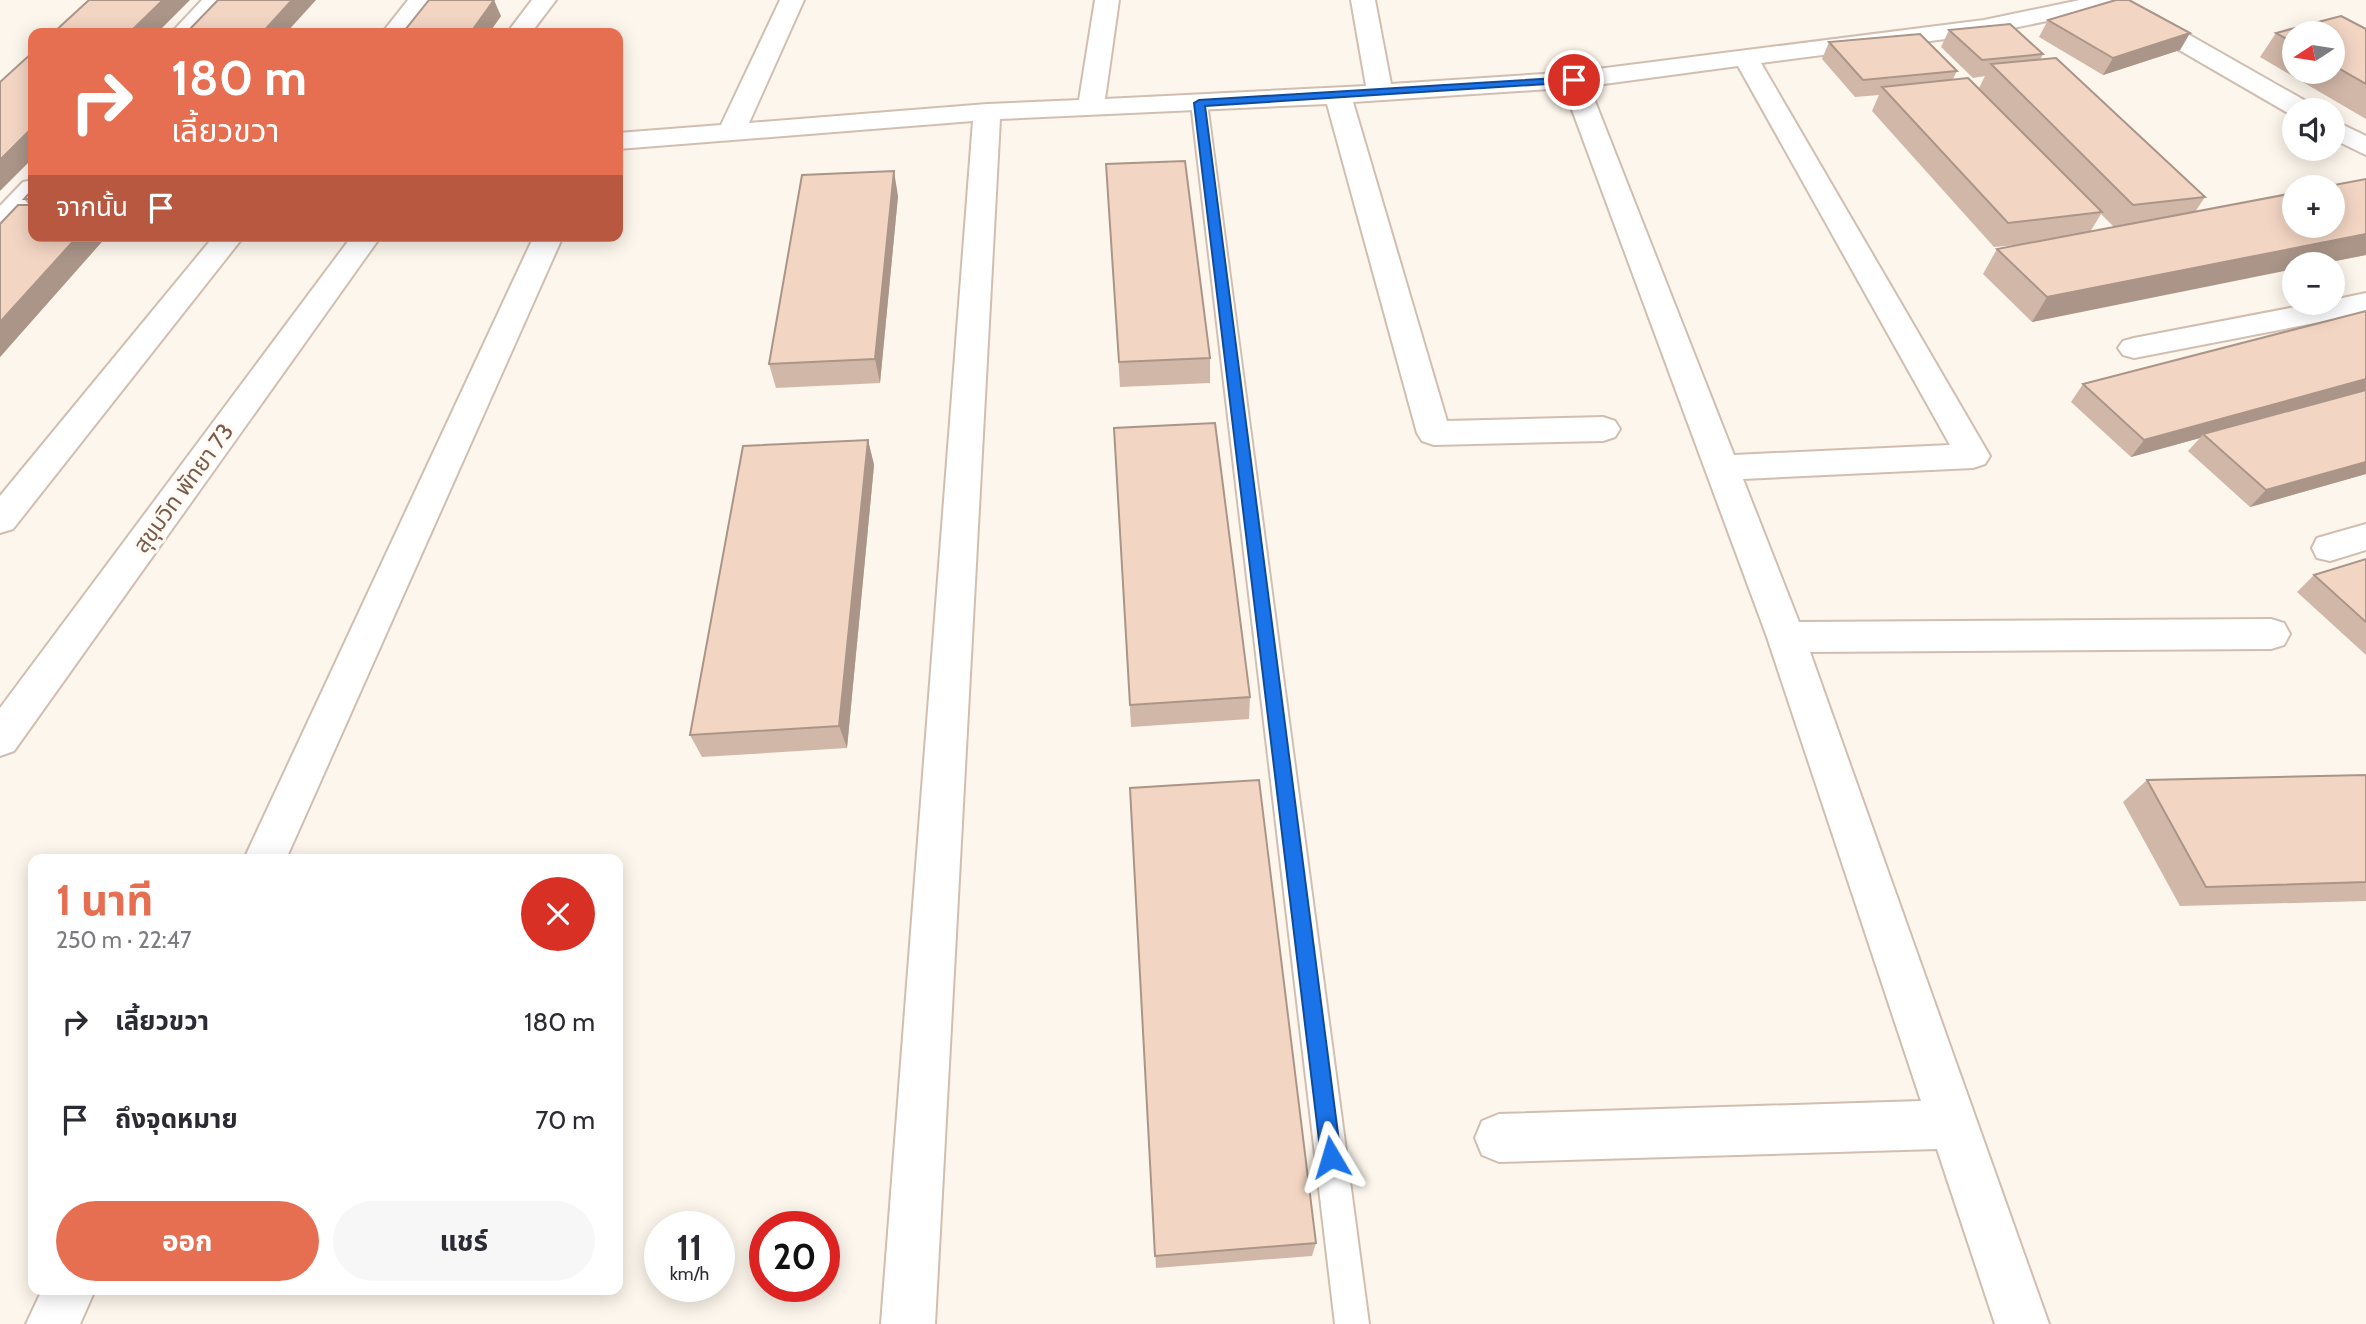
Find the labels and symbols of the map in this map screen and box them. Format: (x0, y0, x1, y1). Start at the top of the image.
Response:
north arrow (2282, 21, 2345, 84)
pin (1544, 50, 1604, 110)
street label: สุขุมวิท พัทยา 73 (127, 418, 239, 558)
position arrow (1294, 1120, 1368, 1194)
speed limit sign: 20 (749, 1211, 840, 1302)

